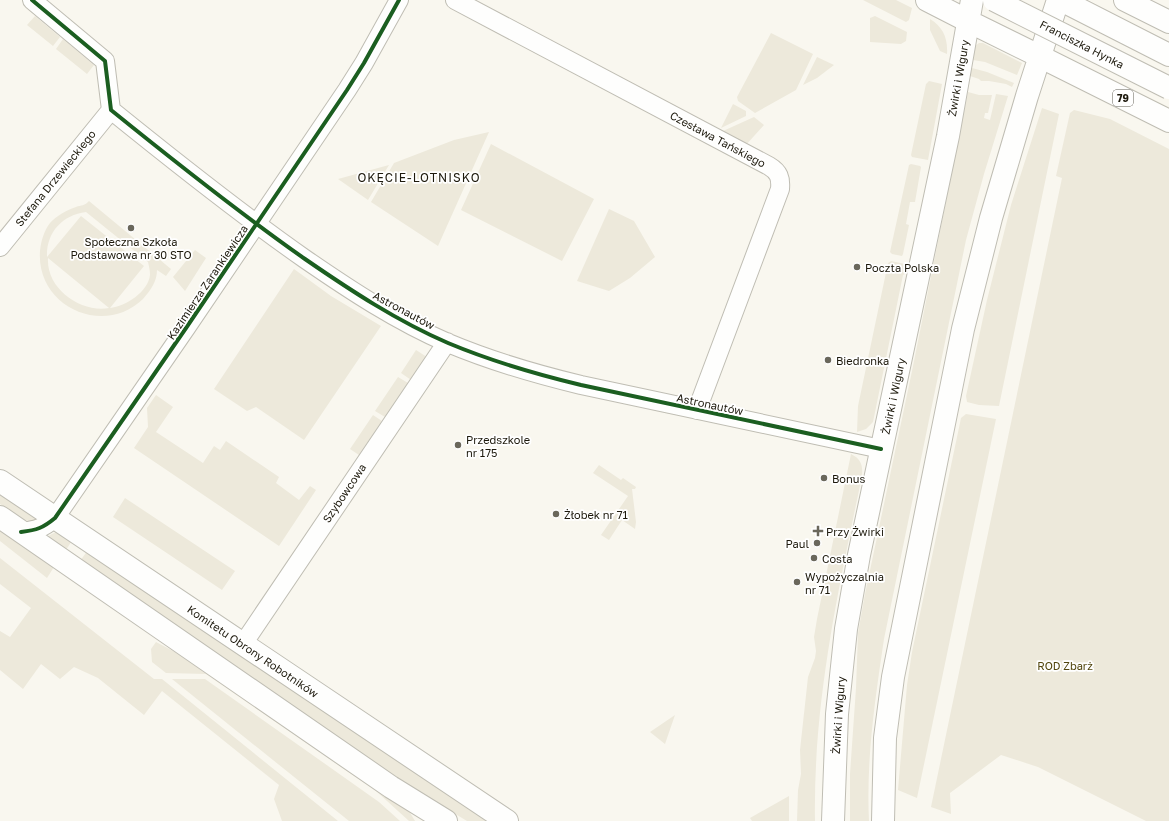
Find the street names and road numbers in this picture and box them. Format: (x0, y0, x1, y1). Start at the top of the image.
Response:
street label: Franciszka Hynka (1038, 17, 1126, 71)
street label: Żwirki i Wigury (945, 39, 971, 117)
road number: 79 (1113, 90, 1133, 106)
street label: Czesława Tańskiego (668, 108, 768, 170)
street label: Stefana Drzewieckiego (12, 127, 98, 229)
street label: Kazimierza Zarankiewicza (164, 222, 250, 342)
street label: Astronautów (371, 288, 437, 332)
street label: Żwirki i Wigury (879, 357, 907, 435)
street label: Astronautów (676, 391, 745, 417)
street label: Szybowcowa (320, 461, 368, 525)
street label: Komitetu Obrony Robotników (185, 602, 321, 700)
street label: Żwirki i Wigury (829, 676, 847, 754)

